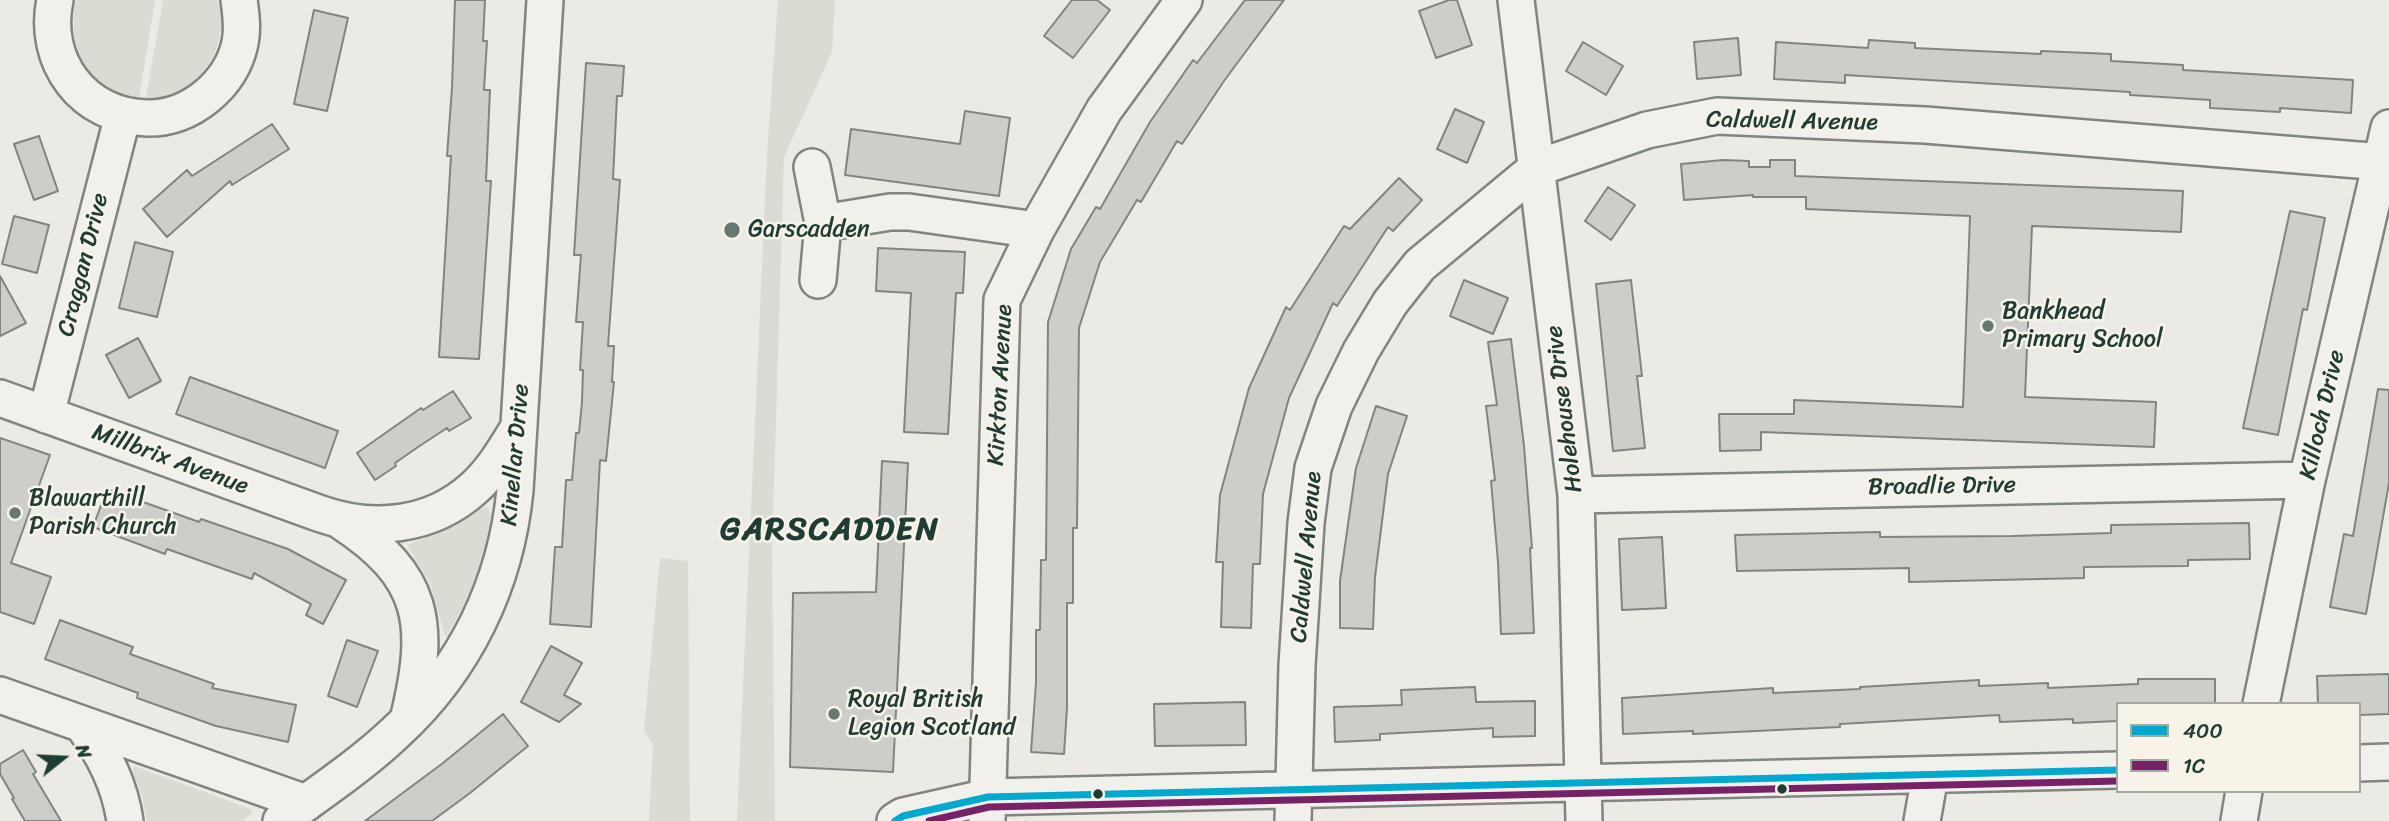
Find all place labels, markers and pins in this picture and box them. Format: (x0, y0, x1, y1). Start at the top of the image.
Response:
place label: Garscadden (748, 216, 870, 244)
marker: Garscadden (722, 220, 742, 240)
place label: Bankhead Primary School (2002, 298, 2163, 354)
marker: Bankhead Primary School (1980, 318, 1996, 334)
place label: Blawarthill Parish Church (29, 485, 177, 541)
marker: Blawarthill Parish Church (7, 505, 23, 521)
place label: Royal British Legion Scotland (848, 686, 1015, 742)
marker: Royal British Legion Scotland (826, 706, 842, 722)
unlabelled marker (1775, 782, 1789, 796)
unlabelled marker (1091, 787, 1105, 801)

